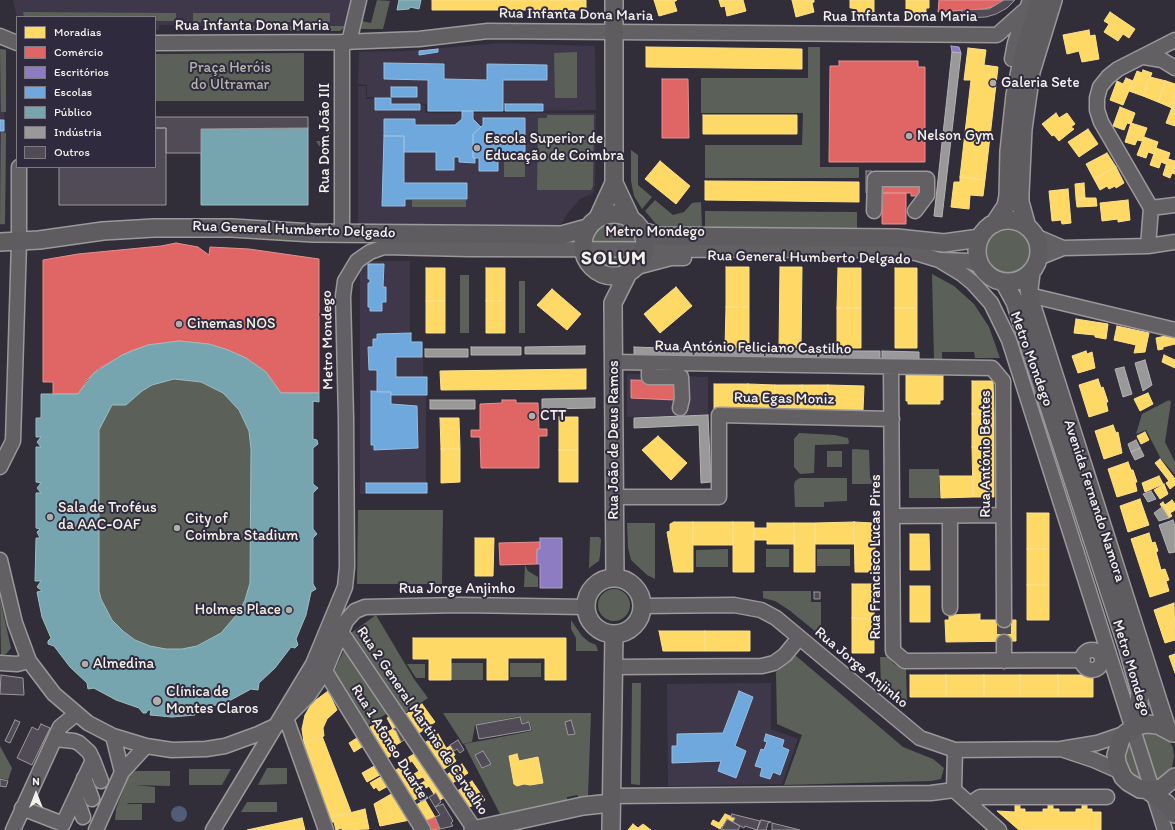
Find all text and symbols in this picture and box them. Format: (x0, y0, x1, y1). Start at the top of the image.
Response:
street label: Rua Infanta Dona Maria (499, 5, 653, 25)
street label: Rua Infanta Dona Maria (823, 8, 977, 26)
legend (16, 16, 156, 168)
street label: Rua Infanta Dona Maria (175, 17, 329, 35)
text: Moradias (54, 25, 101, 39)
text: Comércio (54, 45, 103, 59)
park label: Praça Heróis do Ultramar (189, 59, 271, 94)
text: Escritórios (54, 65, 109, 79)
place label: Galeria Sete (1001, 74, 1080, 92)
marker: Galeria Sete (988, 78, 998, 88)
street label: Rua Dom João III (316, 83, 334, 193)
text: Escolas (54, 85, 92, 99)
text: Público (54, 105, 92, 119)
text: Indústria (54, 125, 102, 139)
place label: Nelson Gym (917, 127, 994, 145)
place label: Escola Superior de Educação de Coimbra (485, 130, 624, 165)
marker: Nelson Gym (904, 131, 914, 141)
marker: Escola Superior de Educação de Coimbra (472, 143, 482, 153)
text: Outros (54, 145, 90, 159)
street label: Rua General Humberto Delgado (192, 217, 396, 243)
street label: Metro Mondego (605, 223, 705, 241)
street label: Rua General Humberto Delgado (707, 247, 911, 269)
district label: SOLUM (581, 248, 647, 270)
street label: Metro Mondego (318, 290, 338, 390)
street label: Metro Mondego (1006, 309, 1056, 409)
place label: Cinemas NOS (187, 315, 275, 333)
marker: Cinemas NOS (174, 319, 184, 329)
street label: Rua António Feliciano Castilho (654, 337, 852, 359)
street label: Rua João de Deus Ramos (605, 360, 623, 520)
street label: Rua Egas Moniz (734, 389, 834, 409)
street label: Rua António Bentes (977, 390, 995, 518)
place label: CTT (540, 407, 566, 425)
marker: CTT (527, 411, 537, 421)
street label: Avenida Fernando Namora (1059, 418, 1129, 584)
street label: Rua Francisco Lucas Pires (867, 474, 885, 640)
place label: Sala de Troféus da AAC-OAF (58, 499, 157, 534)
place label: City of Coimbra Stadium (185, 510, 298, 545)
marker: Sala de Troféus da AAC-OAF (45, 512, 55, 522)
marker: City of Coimbra Stadium (172, 523, 182, 533)
street label: Rua Jorge Anjinho (399, 580, 515, 598)
place label: Holmes Place (195, 601, 281, 619)
marker: Holmes Place (284, 605, 294, 615)
street label: Metro Mondego (1108, 618, 1154, 718)
street label: Rua 2 General Martins de Carvalho (352, 623, 492, 819)
street label: Rua Jorge Anjinho (811, 624, 911, 712)
place label: Almedina (93, 655, 154, 673)
marker: Almedina (80, 659, 90, 669)
street label: Rua 1 Afonso Duarte (347, 682, 431, 802)
place label: Clínica de Montes Claros (166, 683, 259, 718)
marker: Clínica de Montes Claros (151, 695, 163, 707)
north arrow (16, 774, 56, 814)
text: N (32, 775, 40, 788)

